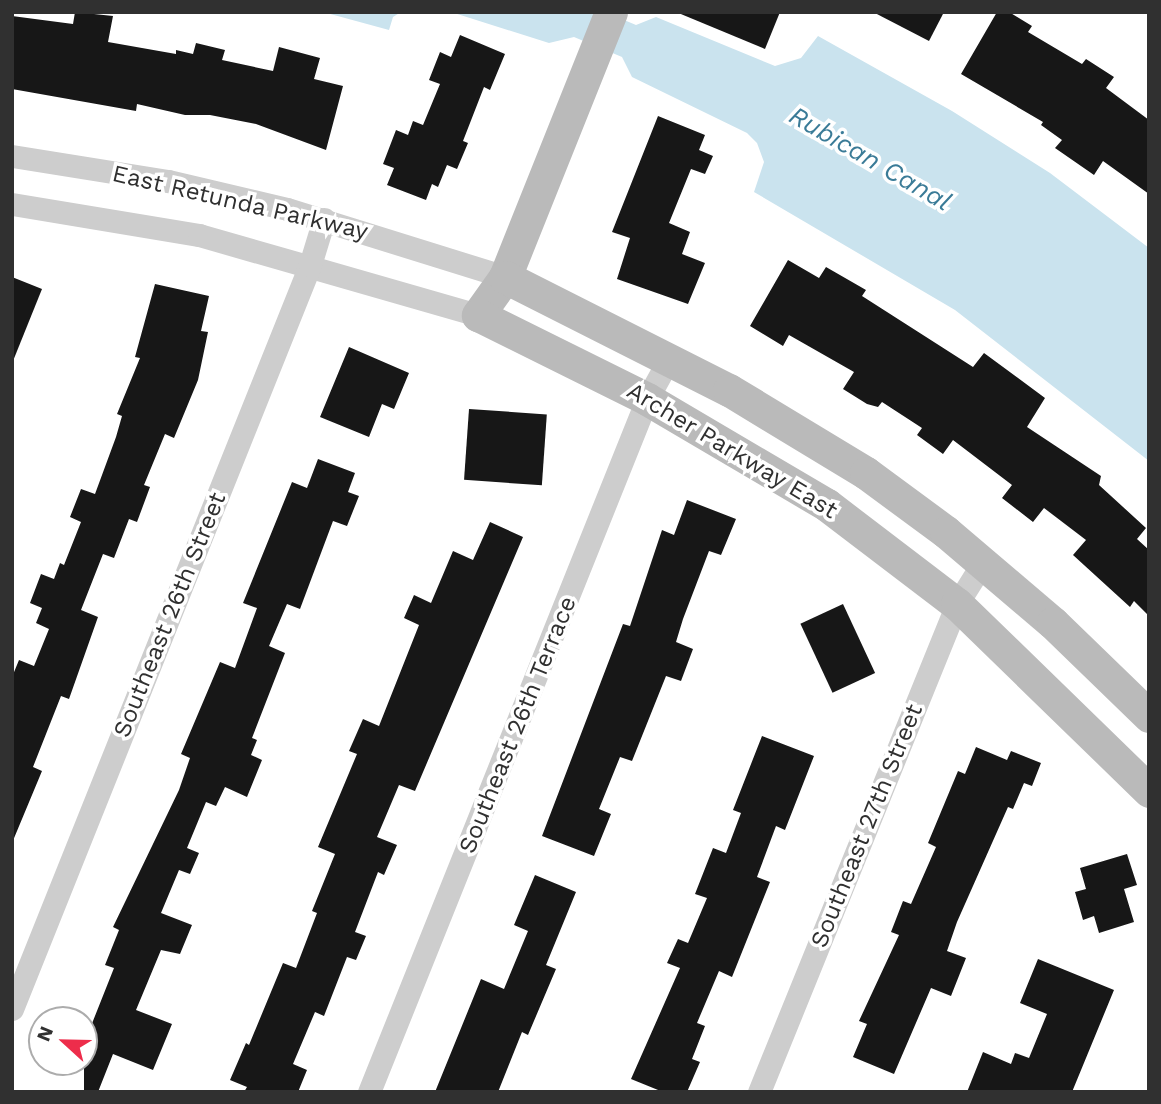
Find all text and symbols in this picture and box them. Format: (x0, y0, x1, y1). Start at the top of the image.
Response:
water label: Rubican Canal (784, 100, 956, 218)
street label: East Retunda Parkway (109, 159, 371, 247)
street label: Archer Parkway East (621, 376, 843, 526)
street label: Southeast 26th Street (108, 488, 232, 742)
street label: Southeast 26th Terrace (453, 592, 583, 858)
street label: Southeast 27th Street (805, 700, 929, 952)
north arrow (28, 1006, 98, 1076)
text: N (32, 1023, 58, 1045)

